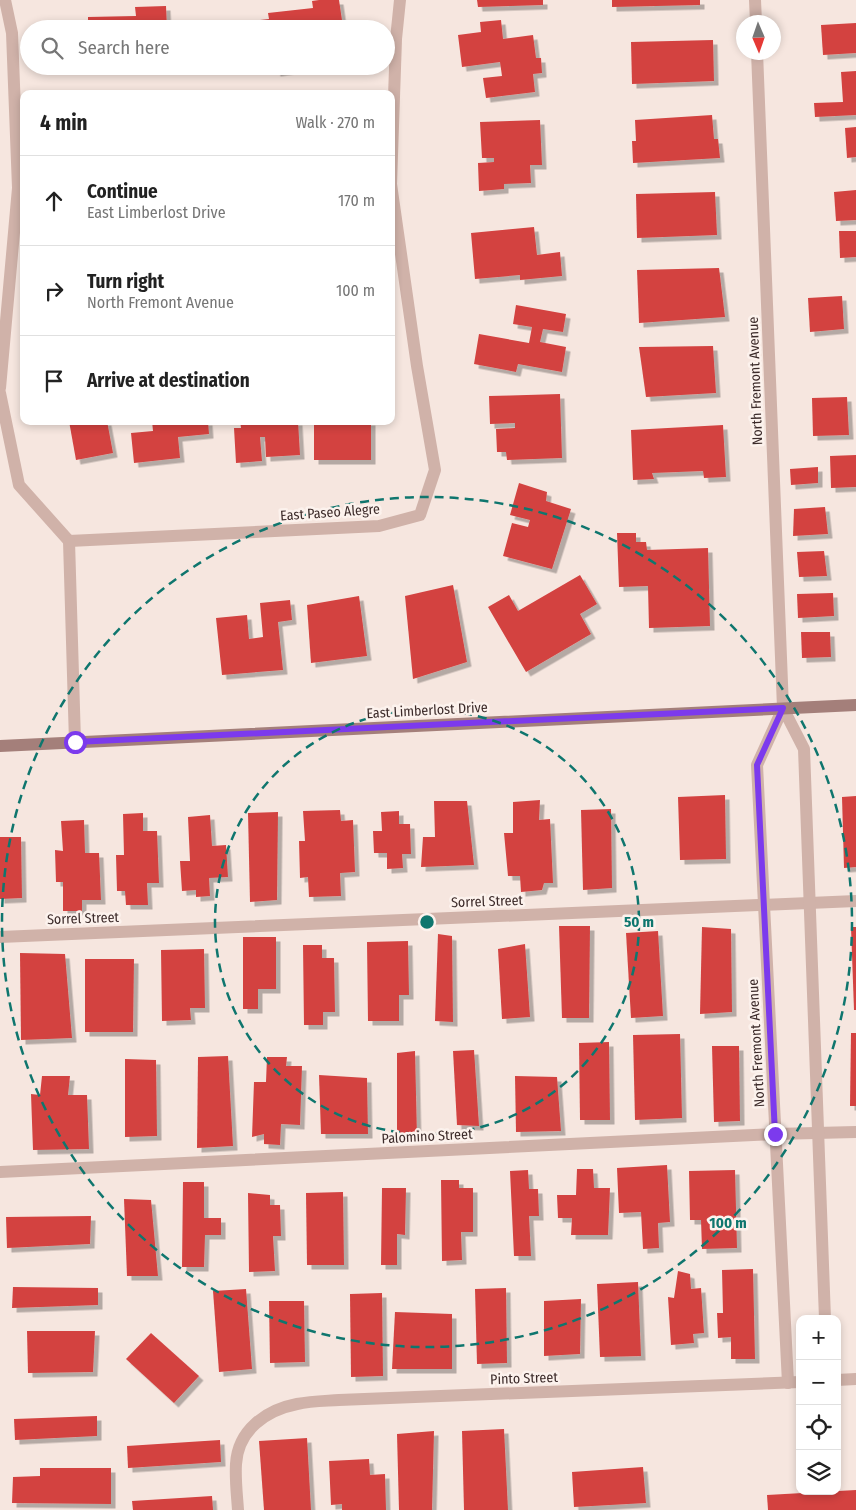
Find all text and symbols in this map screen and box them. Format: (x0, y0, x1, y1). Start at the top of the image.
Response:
north arrow (736, 15, 781, 60)
search box (20, 20, 395, 75)
icon: search (38, 34, 66, 62)
text: Search here (78, 36, 170, 59)
text: 4 min (40, 110, 88, 136)
text: Walk · 270 m (296, 113, 375, 132)
text: Continue (87, 180, 158, 203)
icon: ahead (40, 187, 68, 215)
text: 170 m (338, 191, 375, 210)
text: East Limberlost Drive (87, 203, 226, 222)
text: Turn right (87, 270, 164, 293)
icon: right (40, 277, 68, 305)
text: 100 m (336, 281, 375, 300)
text: North Fremont Avenue (87, 293, 234, 312)
street label: North Fremont Avenue (745, 316, 766, 445)
icon: arrive (40, 367, 68, 395)
text: Arrive at destination (87, 369, 250, 392)
street label: East Paseo Alegre (280, 501, 380, 524)
street label: East Limberlost Drive (366, 699, 488, 722)
route start (64, 731, 87, 754)
street label: Sorrel Street (451, 892, 524, 911)
street label: Sorrel Street (47, 909, 120, 928)
centre of rings (418, 913, 436, 931)
text: 50 m (624, 913, 654, 931)
street label: North Fremont Avenue (745, 978, 768, 1108)
route end (764, 1123, 787, 1146)
street label: Palomino Street (381, 1126, 473, 1147)
text: 100 m (709, 1214, 747, 1232)
map controls (796, 1315, 841, 1495)
button: + (796, 1315, 841, 1360)
button: − (796, 1360, 841, 1405)
street label: Pinto Street (490, 1369, 559, 1388)
button: locate (796, 1405, 841, 1450)
button: layers (796, 1450, 841, 1495)

